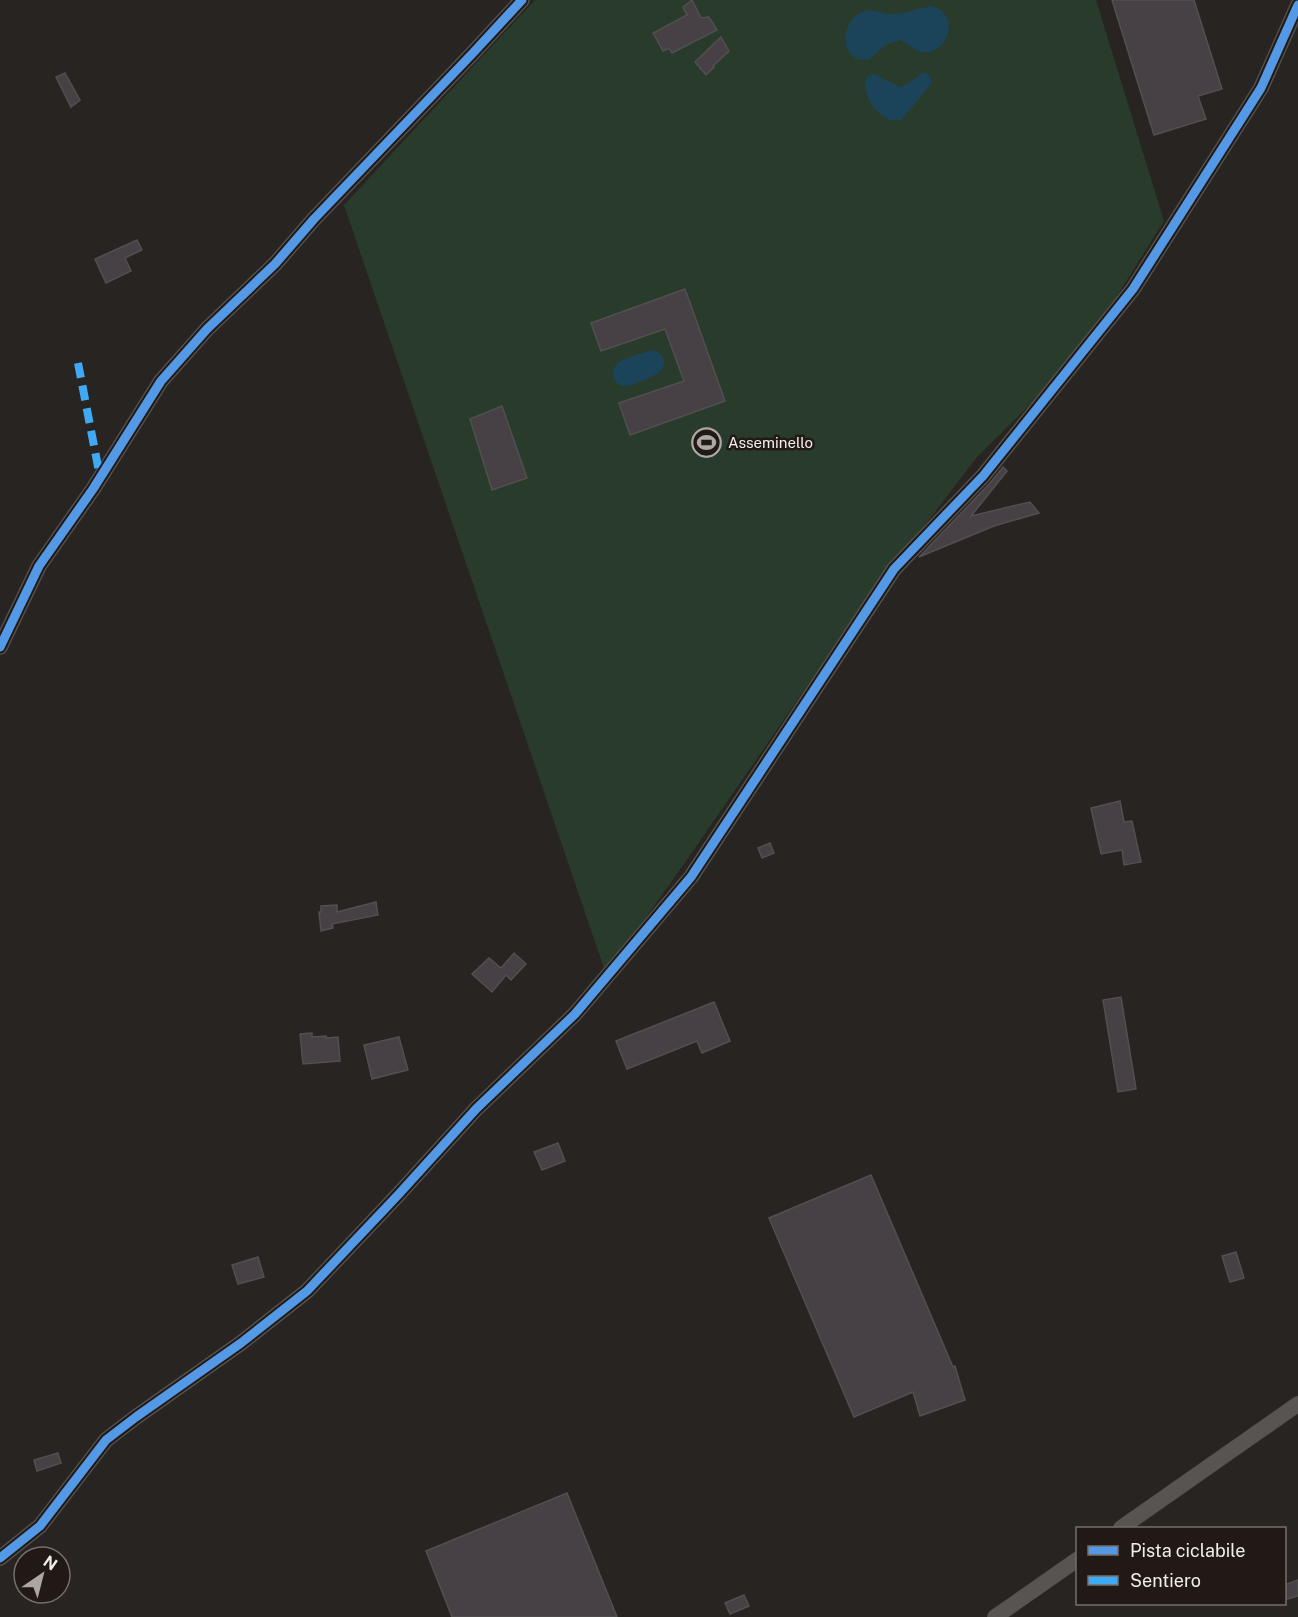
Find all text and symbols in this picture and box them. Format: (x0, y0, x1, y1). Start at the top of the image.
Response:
sports icon: Asseminello (691, 427, 723, 459)
place label: Asseminello (728, 434, 813, 451)
legend (1076, 1527, 1286, 1605)
text: Pista ciclabile (1130, 1540, 1245, 1561)
north arrow (12, 1545, 72, 1605)
text: N (40, 1552, 61, 1574)
text: Sentiero (1130, 1570, 1201, 1591)

